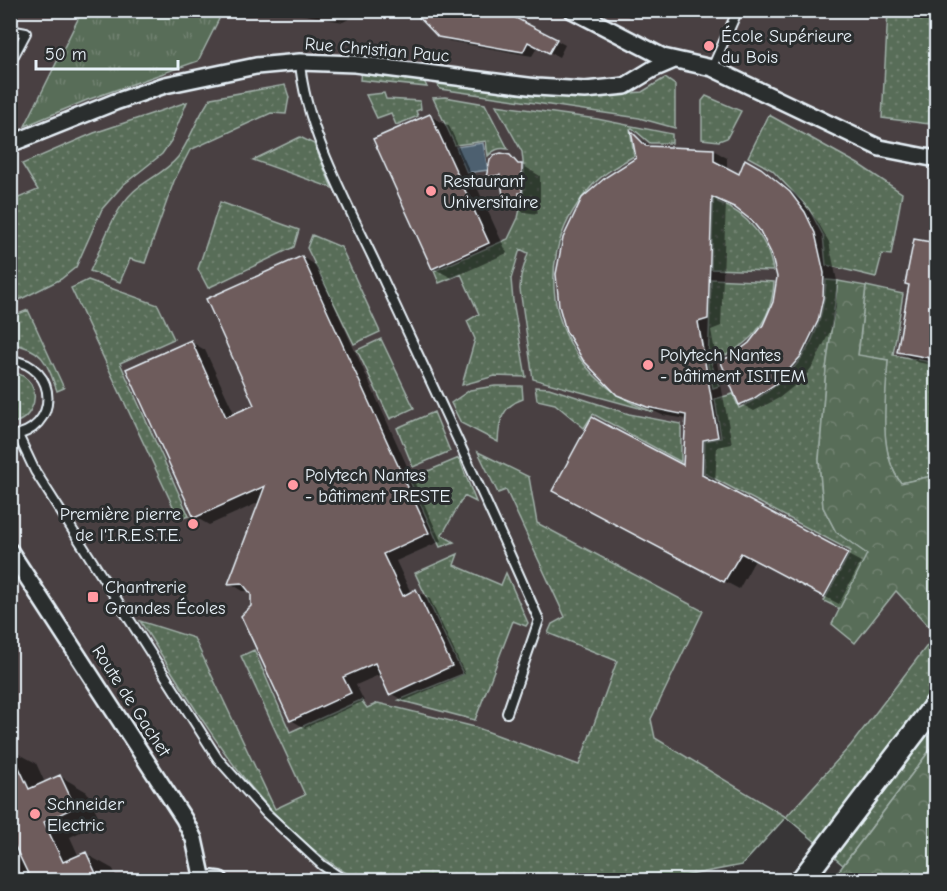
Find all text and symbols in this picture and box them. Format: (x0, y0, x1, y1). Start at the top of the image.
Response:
place label: École Supérieure du Bois (721, 25, 852, 68)
scale bar (36, 33, 178, 71)
street label: Rue Christian Pauc (304, 33, 451, 67)
marker: École Supérieure du Bois (702, 39, 716, 53)
text: 50 m (45, 44, 87, 65)
place label: Restaurant Universitaire (443, 171, 538, 213)
marker: Restaurant Universitaire (424, 184, 438, 198)
place label: Polytech Nantes - bâtiment ISITEM (660, 345, 806, 387)
marker: Polytech Nantes - bâtiment ISITEM (641, 358, 655, 372)
place label: Polytech Nantes - bâtiment IRESTE (305, 465, 450, 507)
marker: Polytech Nantes - bâtiment IRESTE (286, 478, 300, 492)
place label: Première pierre de l'I.R.E.S.T.E. (60, 504, 181, 546)
marker: Première pierre de l'I.R.E.S.T.E. (186, 517, 200, 531)
place label: Chantrerie Grandes Écoles (105, 577, 226, 619)
marker: Chantrerie Grandes Écoles (86, 590, 100, 604)
street label: Route de Gachet (87, 642, 175, 761)
place label: Schneider Electric (47, 794, 125, 836)
marker: Schneider Electric (28, 807, 42, 821)

